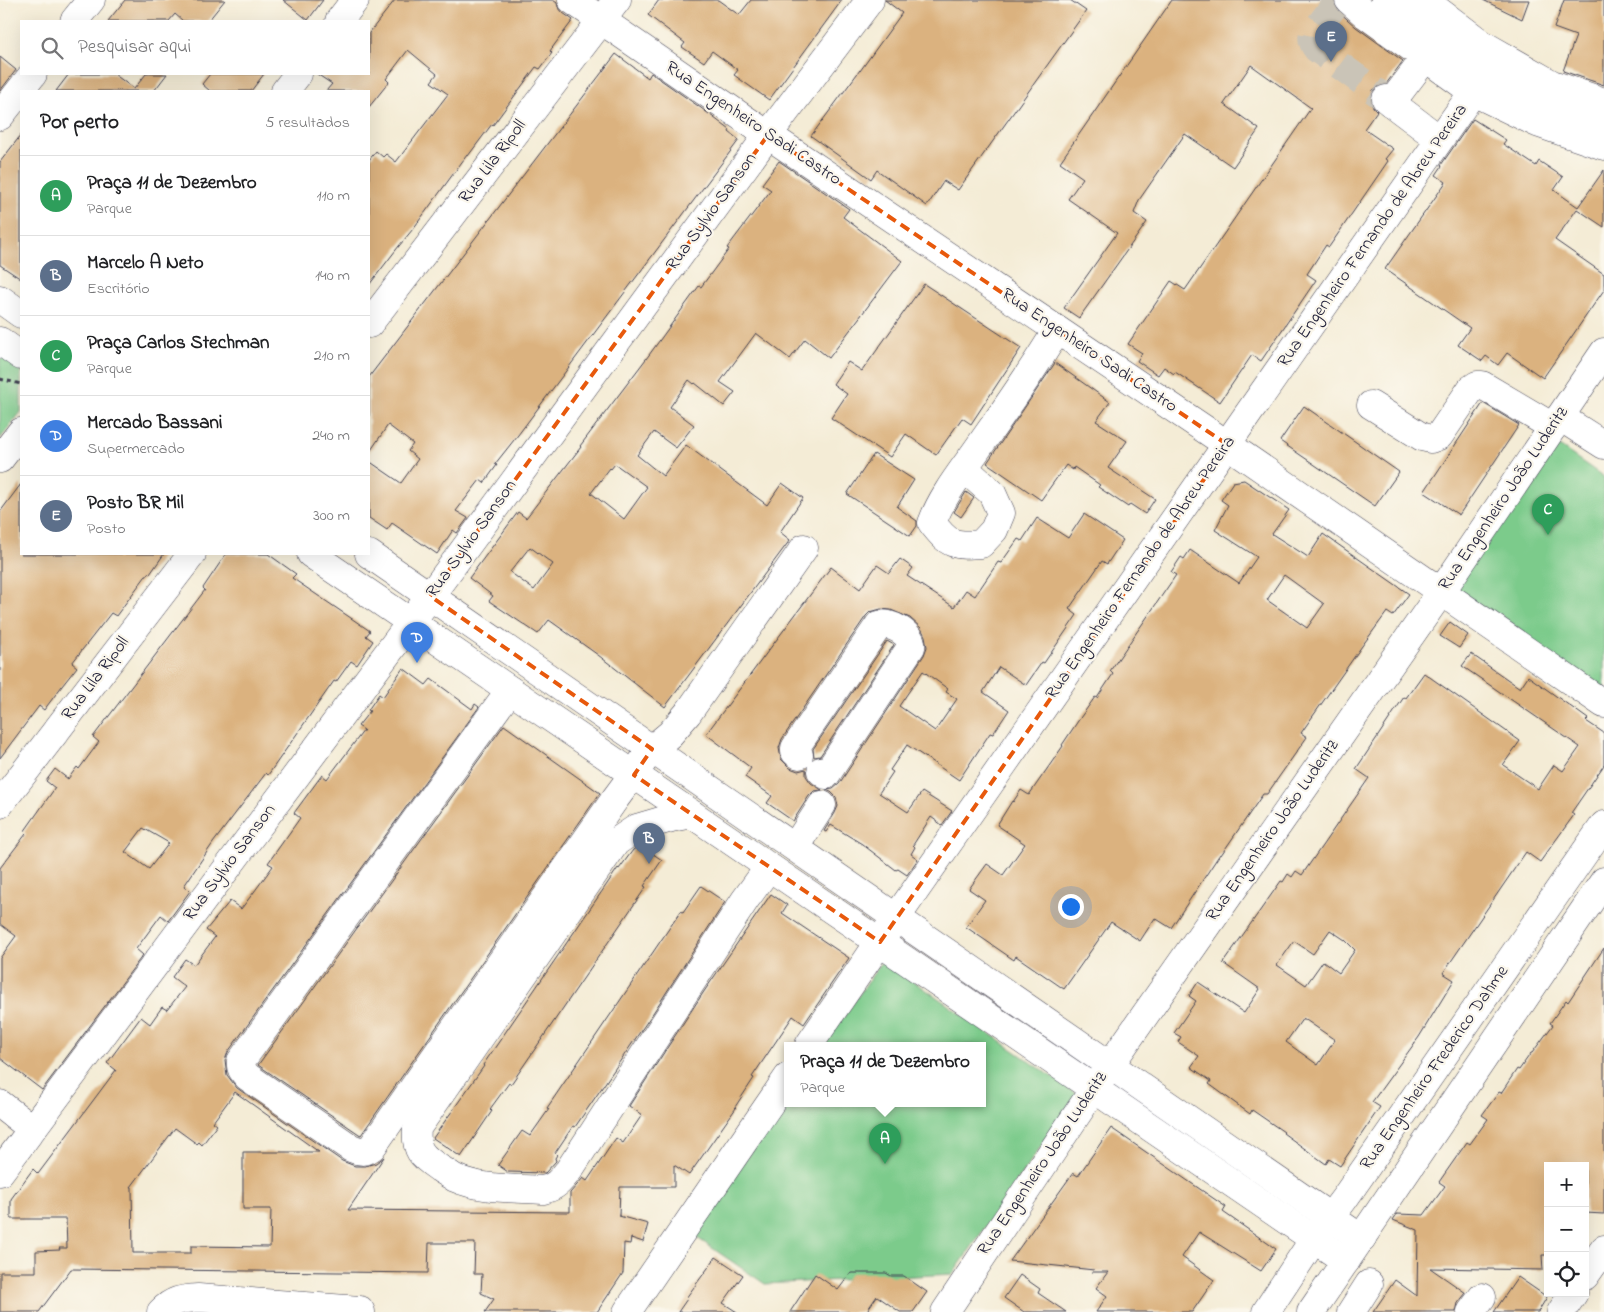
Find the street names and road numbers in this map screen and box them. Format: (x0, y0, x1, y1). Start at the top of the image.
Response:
street label: Rua Engenheiro Sadi Castro (659, 55, 846, 194)
street label: Rua Engenheiro Fernando de Abreu Pereira (1272, 99, 1475, 374)
street label: Rua Lila Ripoll (453, 114, 533, 210)
street label: Rua Sylvio Sanson (660, 147, 764, 277)
street label: Rua Engenheiro Sadi Castro (995, 282, 1182, 421)
street label: Rua Engenheiro João Luderitz (1433, 401, 1577, 597)
street label: Rua Engenheiro Fernando de Abreu Pereira (1040, 431, 1243, 706)
street label: Rua Sylvio Sanson (420, 474, 524, 604)
street label: Rua Lila Ripoll (56, 631, 136, 727)
street label: Rua Engenheiro João Luderitz (1200, 734, 1347, 928)
street label: Rua Sylvio Sanson (177, 799, 283, 927)
street label: Rua Engenheiro Frederico Dahme (1354, 960, 1517, 1176)
street label: Rua Engenheiro João Luderitz (972, 1066, 1116, 1262)

